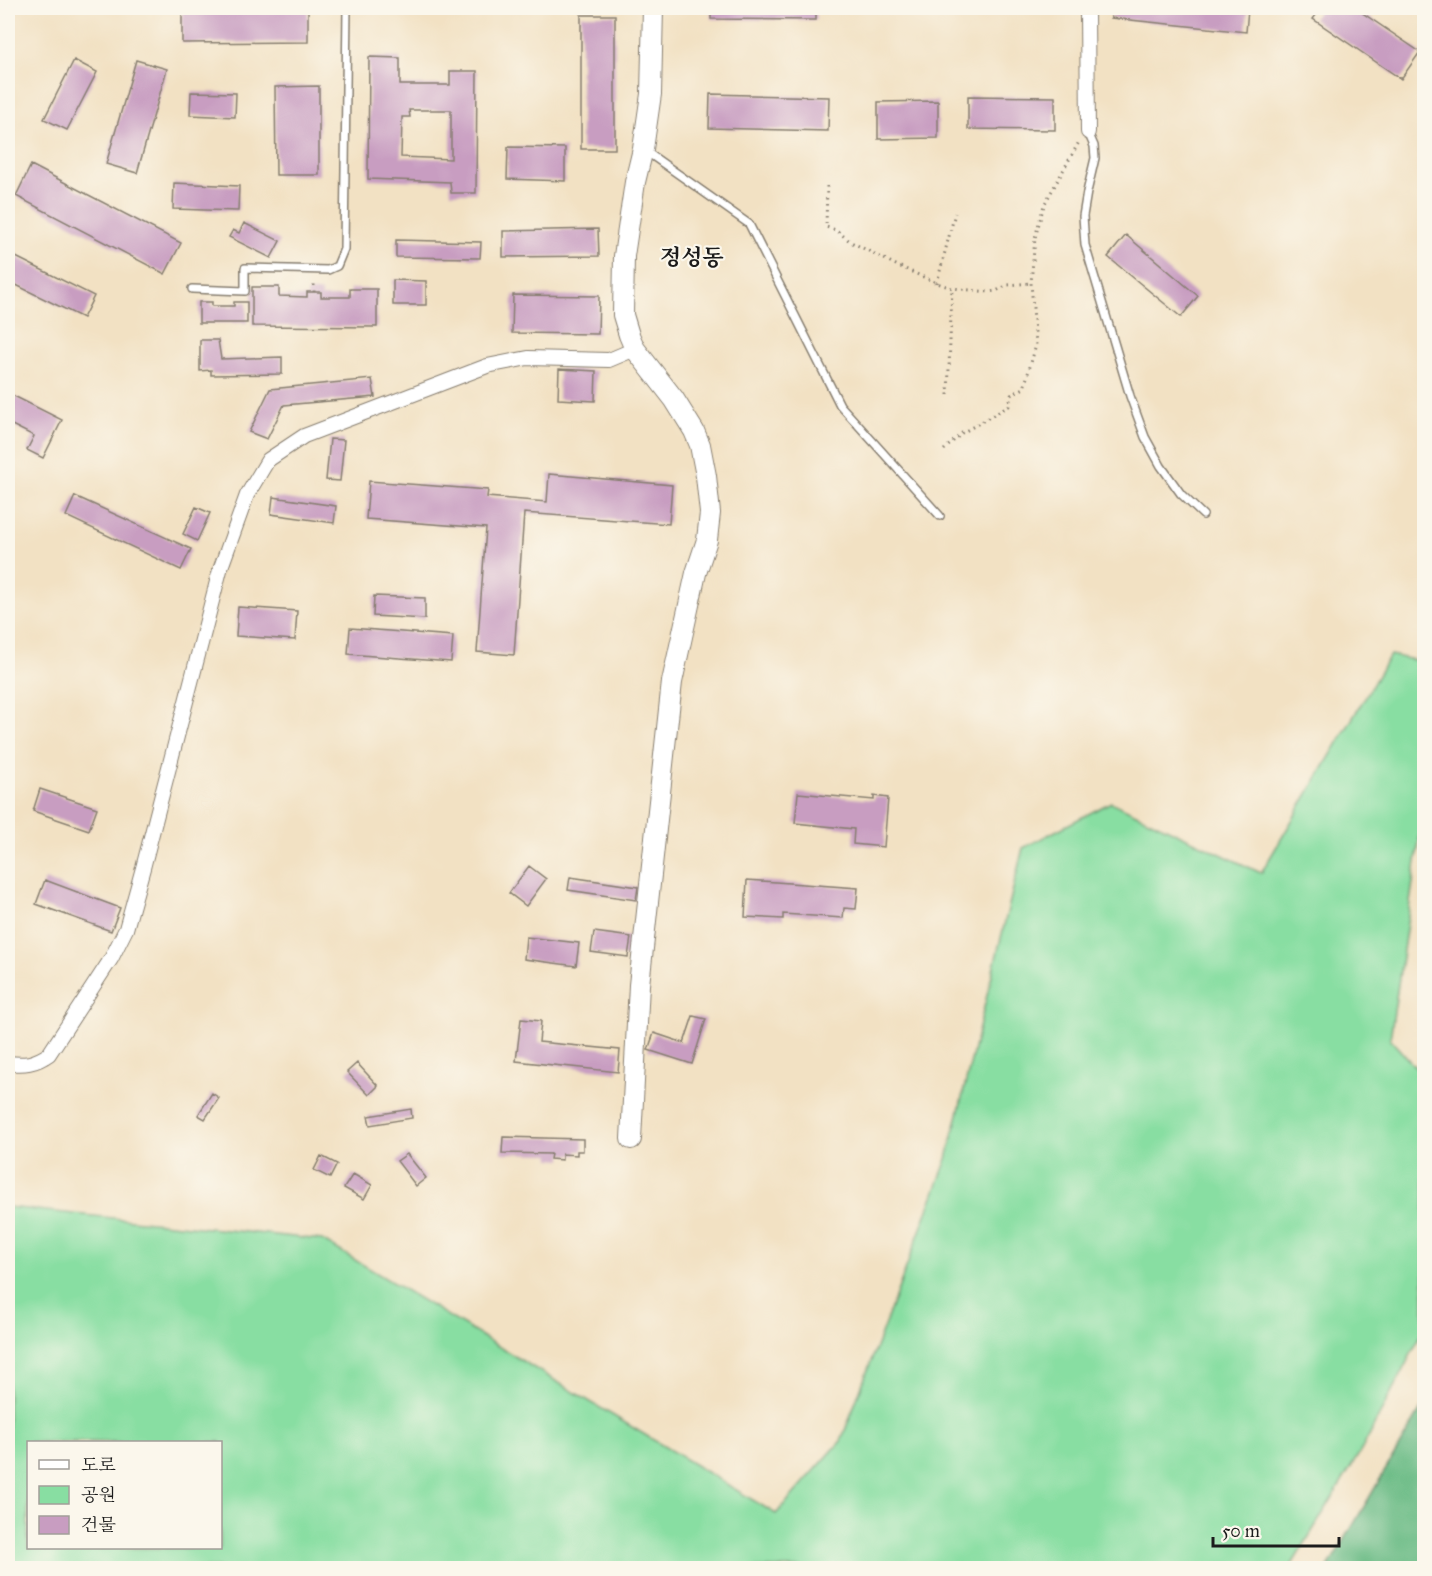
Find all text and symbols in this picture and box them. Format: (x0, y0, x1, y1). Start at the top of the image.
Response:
district label: 정성동 (660, 244, 724, 271)
legend (27, 1441, 222, 1549)
text: 도로 (81, 1454, 116, 1476)
text: 공원 (81, 1484, 116, 1506)
scale bar (1213, 1510, 1339, 1548)
text: 건물 (81, 1514, 116, 1536)
text: 50 m (1222, 1520, 1260, 1542)

